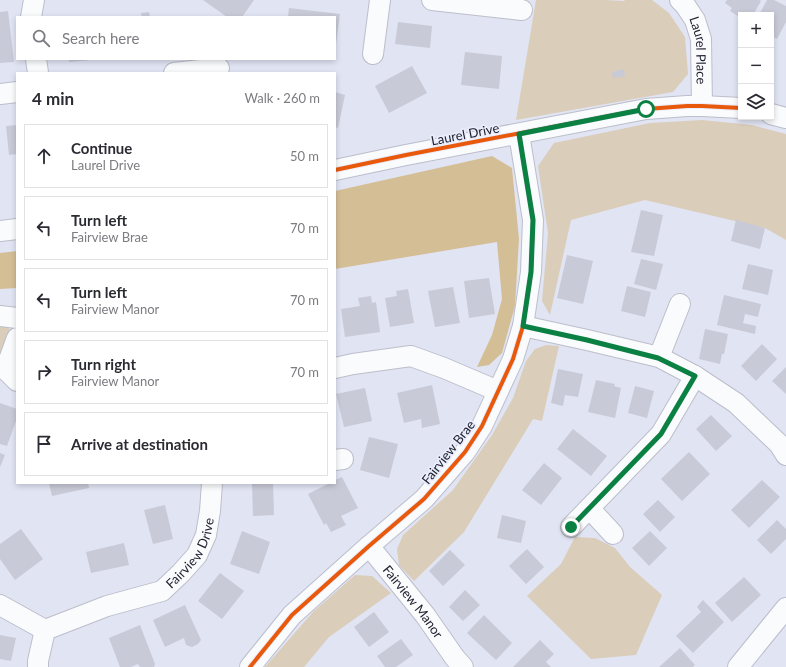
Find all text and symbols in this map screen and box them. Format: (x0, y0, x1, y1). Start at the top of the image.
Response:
map controls (738, 12, 774, 120)
button: + (738, 12, 774, 48)
street label: Laurel Place (686, 14, 710, 84)
search box (16, 16, 336, 60)
icon: search (30, 27, 52, 49)
text: Search here (62, 29, 139, 47)
button: − (738, 48, 774, 84)
button: layers (738, 84, 774, 120)
text: 4 min (32, 88, 74, 109)
text: Walk · 260 m (244, 90, 320, 106)
route start (637, 100, 655, 118)
street label: Laurel Drive (430, 120, 501, 148)
text: Continue (71, 139, 132, 157)
icon: ahead (33, 145, 55, 167)
text: 50 m (290, 148, 319, 164)
text: Laurel Drive (71, 157, 140, 173)
text: Turn left (71, 211, 127, 229)
icon: left (33, 217, 55, 239)
text: 70 m (290, 220, 319, 236)
text: Fairview Brae (71, 229, 148, 245)
text: Turn left (71, 283, 127, 301)
icon: left (33, 289, 55, 311)
text: 70 m (290, 292, 319, 308)
text: Fairview Manor (71, 301, 159, 317)
text: Turn right (71, 355, 136, 373)
icon: right (33, 361, 55, 383)
text: 70 m (290, 364, 319, 380)
text: Fairview Manor (71, 373, 159, 389)
street label: Fairview Brae (418, 417, 478, 487)
icon: arrive (33, 433, 55, 455)
text: Arrive at destination (71, 435, 208, 453)
street label: Fairview Drive (162, 516, 217, 591)
route end (562, 518, 580, 536)
street label: Fairview Manor (380, 562, 447, 641)

